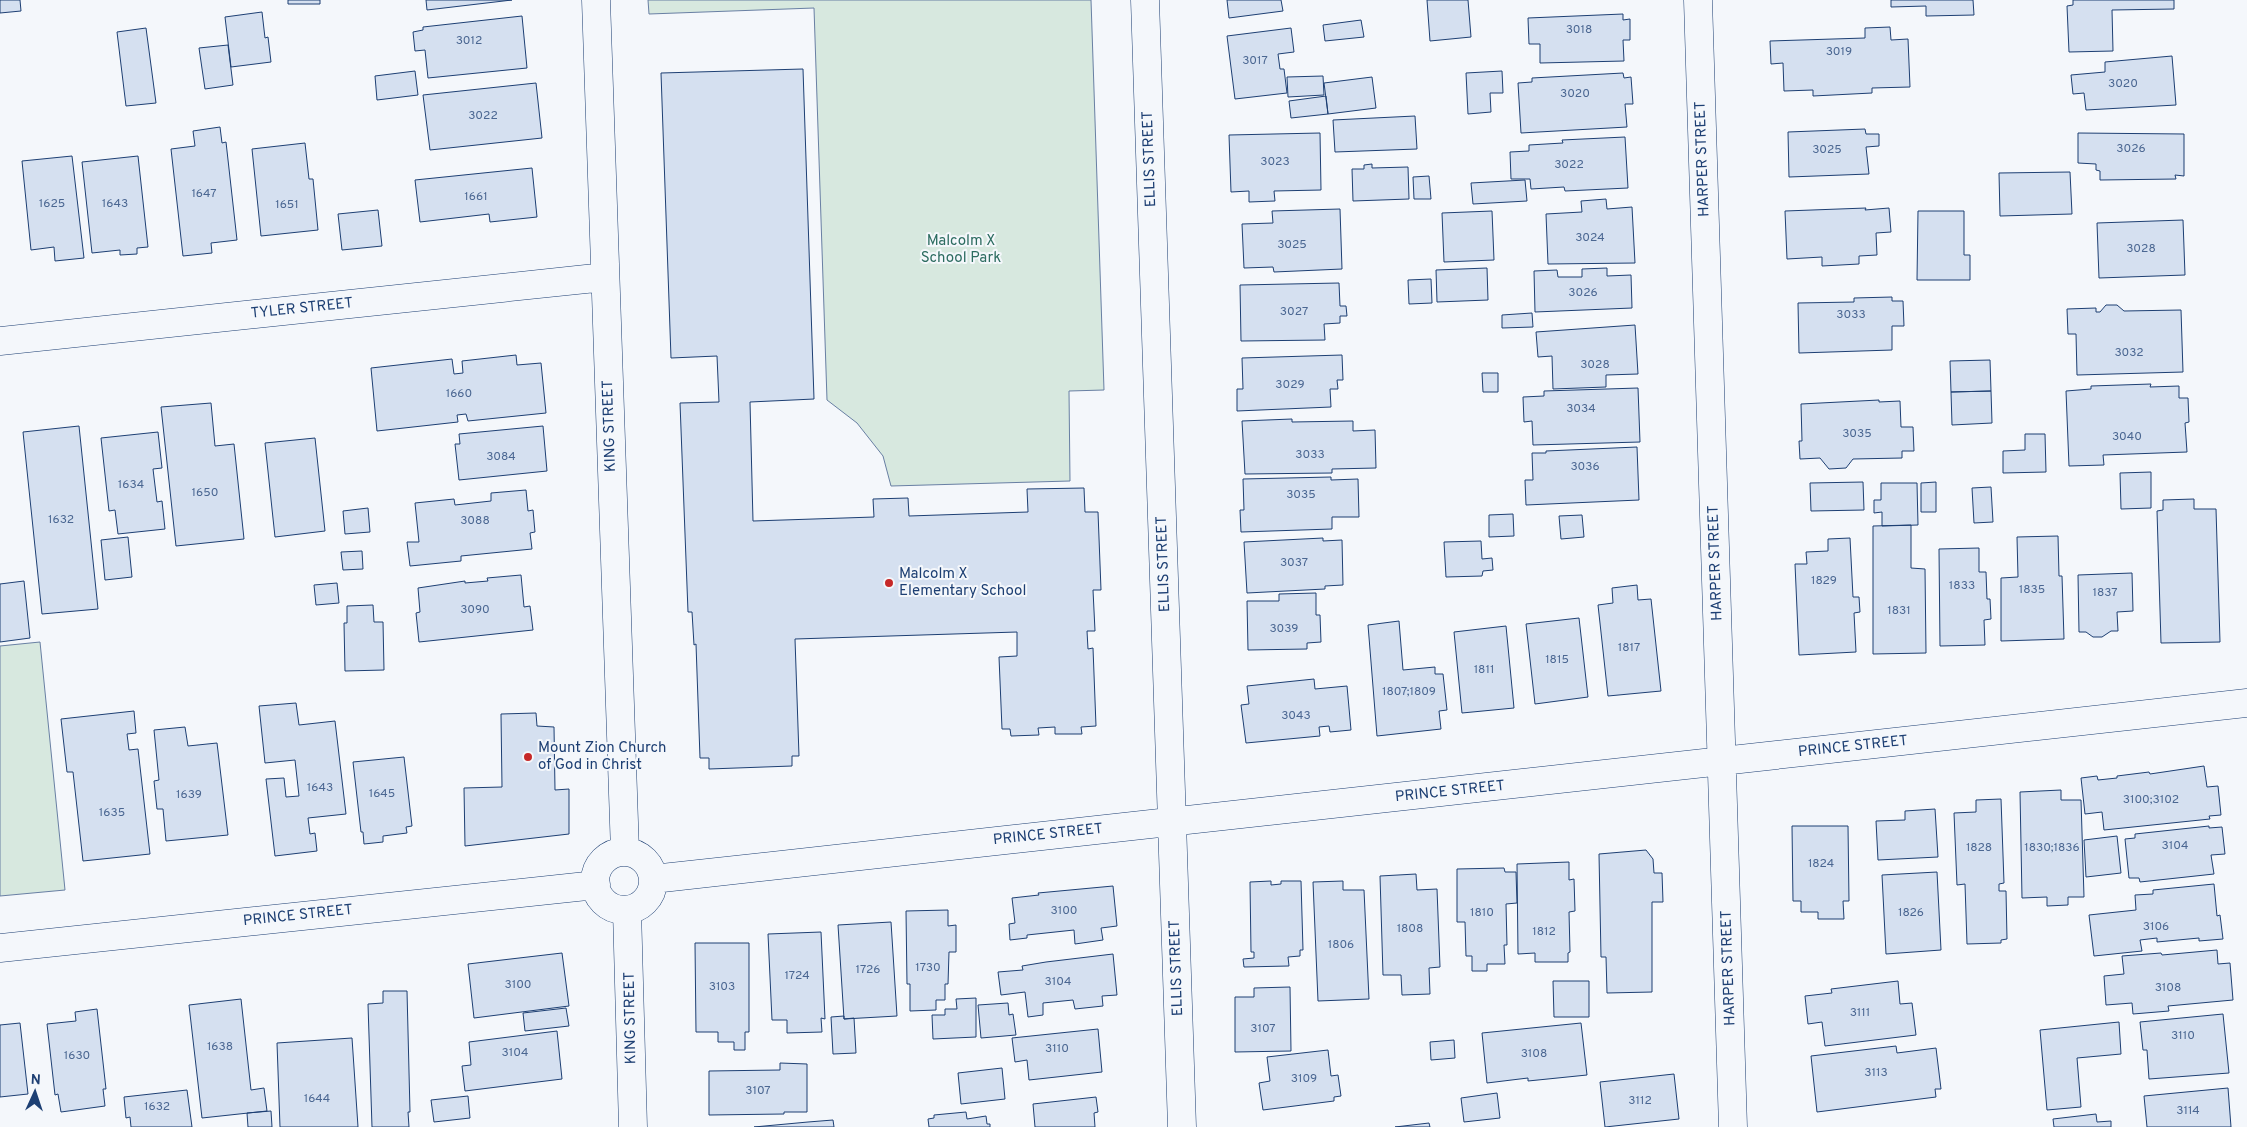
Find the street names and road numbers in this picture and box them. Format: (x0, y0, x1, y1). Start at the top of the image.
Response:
street label: HARPER STREET (1691, 101, 1715, 217)
street label: ELLIS STREET (1139, 111, 1161, 207)
street label: TYLER STREET (250, 294, 354, 324)
street label: KING STREET (599, 379, 621, 473)
street label: HARPER STREET (1704, 505, 1728, 621)
street label: ELLIS STREET (1153, 516, 1175, 612)
street label: PRINCE STREET (1797, 732, 1909, 762)
street label: PRINCE STREET (1394, 777, 1506, 807)
street label: PRINCE STREET (992, 820, 1104, 850)
street label: PRINCE STREET (242, 901, 354, 931)
street label: HARPER STREET (1717, 910, 1741, 1026)
street label: ELLIS STREET (1166, 920, 1188, 1016)
street label: KING STREET (621, 972, 641, 1064)

